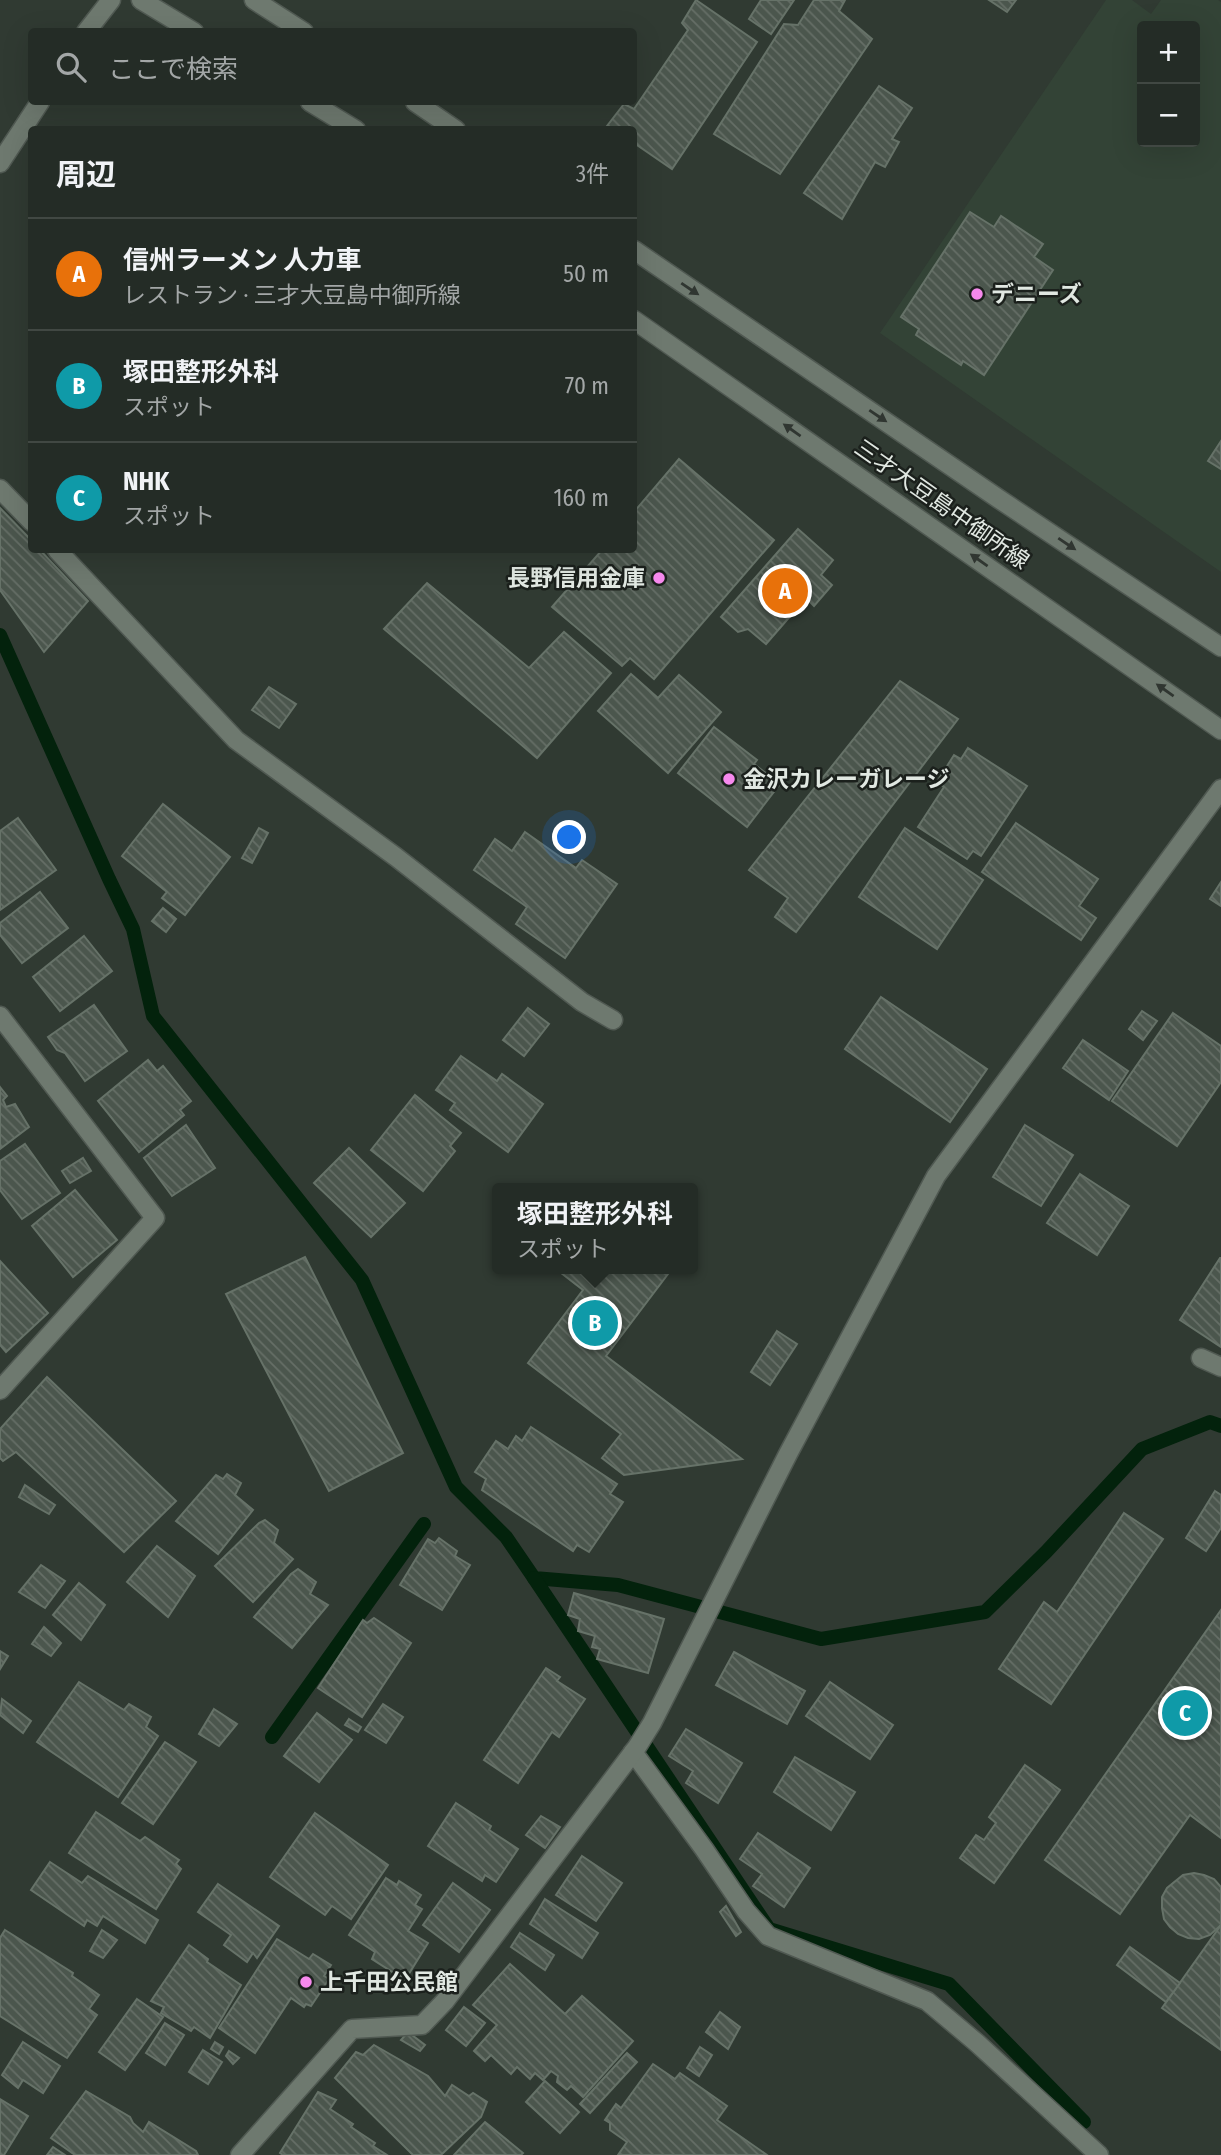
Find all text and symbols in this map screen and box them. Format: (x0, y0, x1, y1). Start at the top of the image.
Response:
map controls (1137, 21, 1200, 147)
button: + (1137, 21, 1200, 84)
search box (28, 28, 637, 105)
icon: search (52, 48, 90, 86)
text: ここで検索 (108, 54, 238, 85)
button: − (1137, 84, 1200, 147)
text: 周辺 (56, 157, 116, 193)
text: 3件 (576, 160, 609, 188)
text: 信州ラーメン 人力車 (123, 245, 361, 276)
text: A (73, 260, 85, 288)
text: 50 m (563, 260, 609, 288)
place label: デニーズ (991, 280, 1082, 308)
text: レストラン · 三才大豆島中御所線 (123, 281, 461, 309)
one-way arrow (681, 282, 699, 296)
marker: デニーズ (969, 286, 985, 302)
text: 塚田整形外科 (123, 357, 279, 388)
text: B (73, 372, 85, 400)
text: 70 m (565, 372, 609, 400)
text: スポット (123, 393, 215, 421)
one-way arrow (869, 409, 887, 423)
one-way arrow (783, 423, 801, 437)
street label: 三才大豆島中御所線 (849, 433, 1035, 575)
text: NHK (123, 466, 169, 497)
text: C (73, 484, 85, 512)
text: 160 m (554, 484, 609, 512)
text: スポット (123, 502, 215, 530)
one-way arrow (1057, 537, 1076, 550)
one-way arrow (970, 553, 988, 567)
place label: 長野信用金庫 (507, 564, 645, 592)
pin: A (762, 565, 808, 617)
marker: 長野信用金庫 (651, 570, 667, 586)
one-way arrow (1156, 683, 1174, 697)
place label: 金沢カレーガレージ (743, 765, 950, 793)
marker: 金沢カレーガレージ (721, 771, 737, 787)
your location (552, 820, 586, 854)
popup (492, 1183, 698, 1274)
text: 塚田整形外科 (517, 1199, 673, 1230)
text: スポット (517, 1235, 609, 1263)
pin: B (572, 1297, 618, 1349)
pin: C (1162, 1687, 1208, 1739)
place label: 上千田公民館 (320, 1968, 458, 1996)
marker: 上千田公民館 (298, 1974, 314, 1990)

